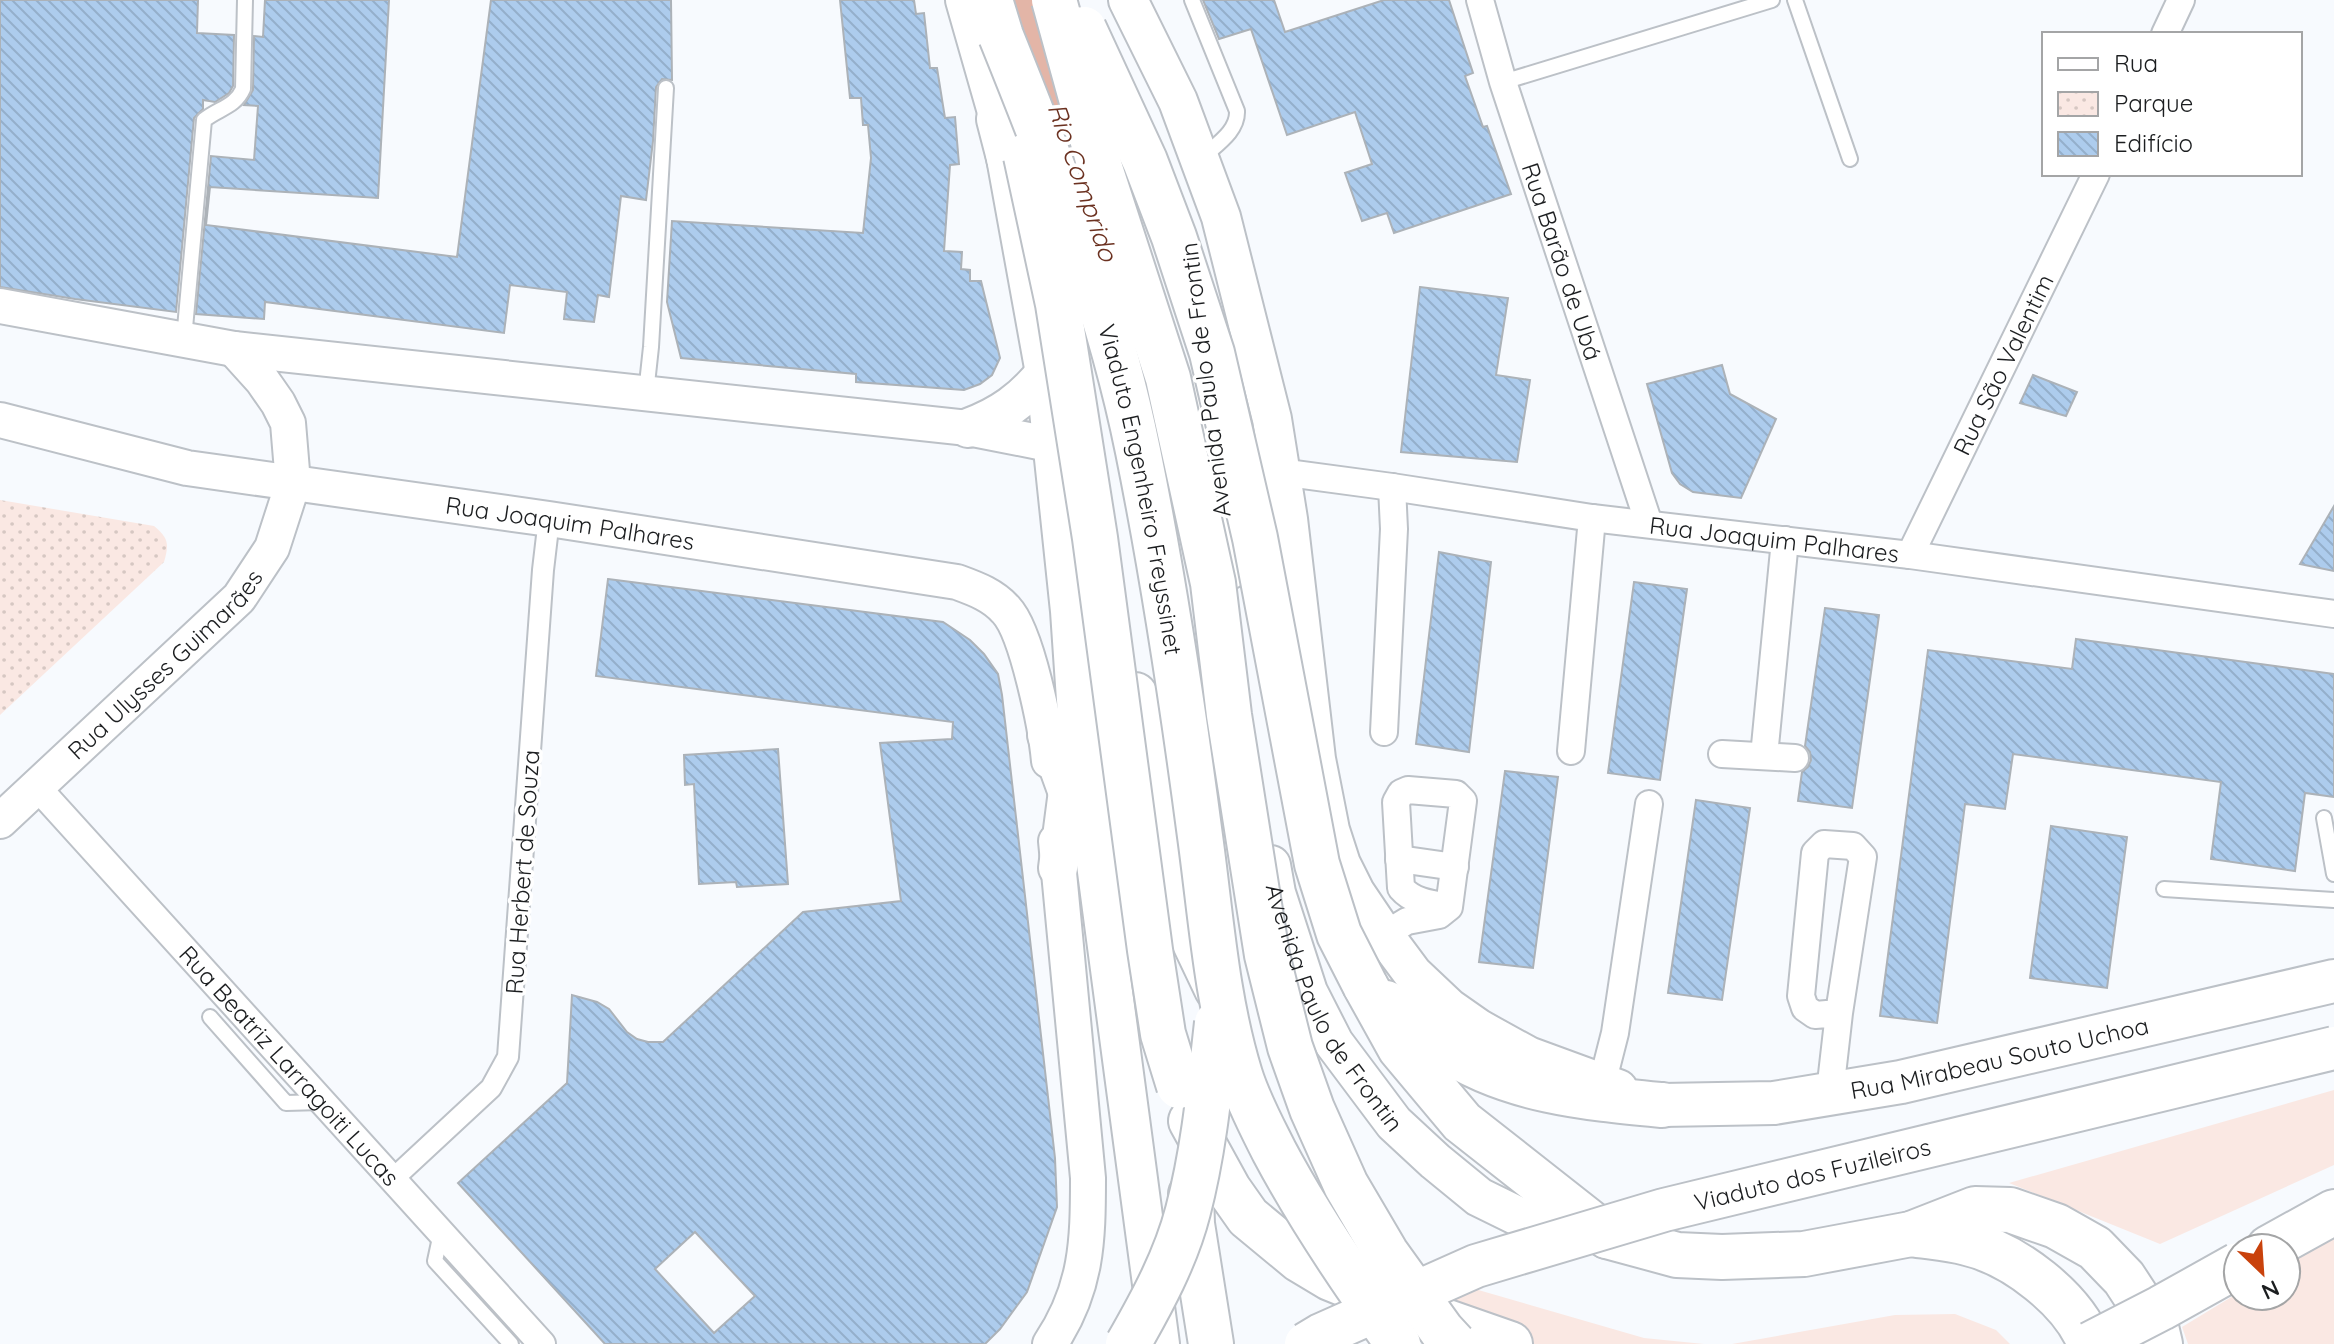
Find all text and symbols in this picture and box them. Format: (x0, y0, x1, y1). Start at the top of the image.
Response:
legend (2042, 32, 2302, 176)
text: Rua (2114, 48, 2158, 78)
text: Parque (2114, 88, 2193, 118)
water label: Rio Comprido (1041, 99, 1126, 267)
text: Edifício (2114, 128, 2193, 158)
street label: Rua Barão de Ubá (1516, 159, 1609, 364)
street label: Avenida Paulo de Frontin (1173, 241, 1237, 519)
street label: Rua São Valentim (1946, 269, 2060, 460)
street label: Viaduto Engenheiro Freyssinet (1092, 320, 1189, 657)
street label: Rua Joaquim Palhares (444, 490, 697, 556)
street label: Rua Joaquim Palhares (1648, 510, 1901, 569)
street label: Rua Ulysses Guimarães (61, 564, 269, 765)
street label: Rua Herbert de Souza (498, 749, 546, 995)
street label: Avenida Paulo de Frontin (1260, 882, 1410, 1137)
street label: Rua Beatriz Larragoiti Lucas (173, 939, 406, 1192)
street label: Rua Mirabeau Souto Uchoa (1848, 1010, 2151, 1105)
street label: Viaduto dos Fuzileiros (1691, 1131, 1934, 1217)
north arrow (2222, 1232, 2302, 1312)
text: N (2257, 1274, 2284, 1306)

